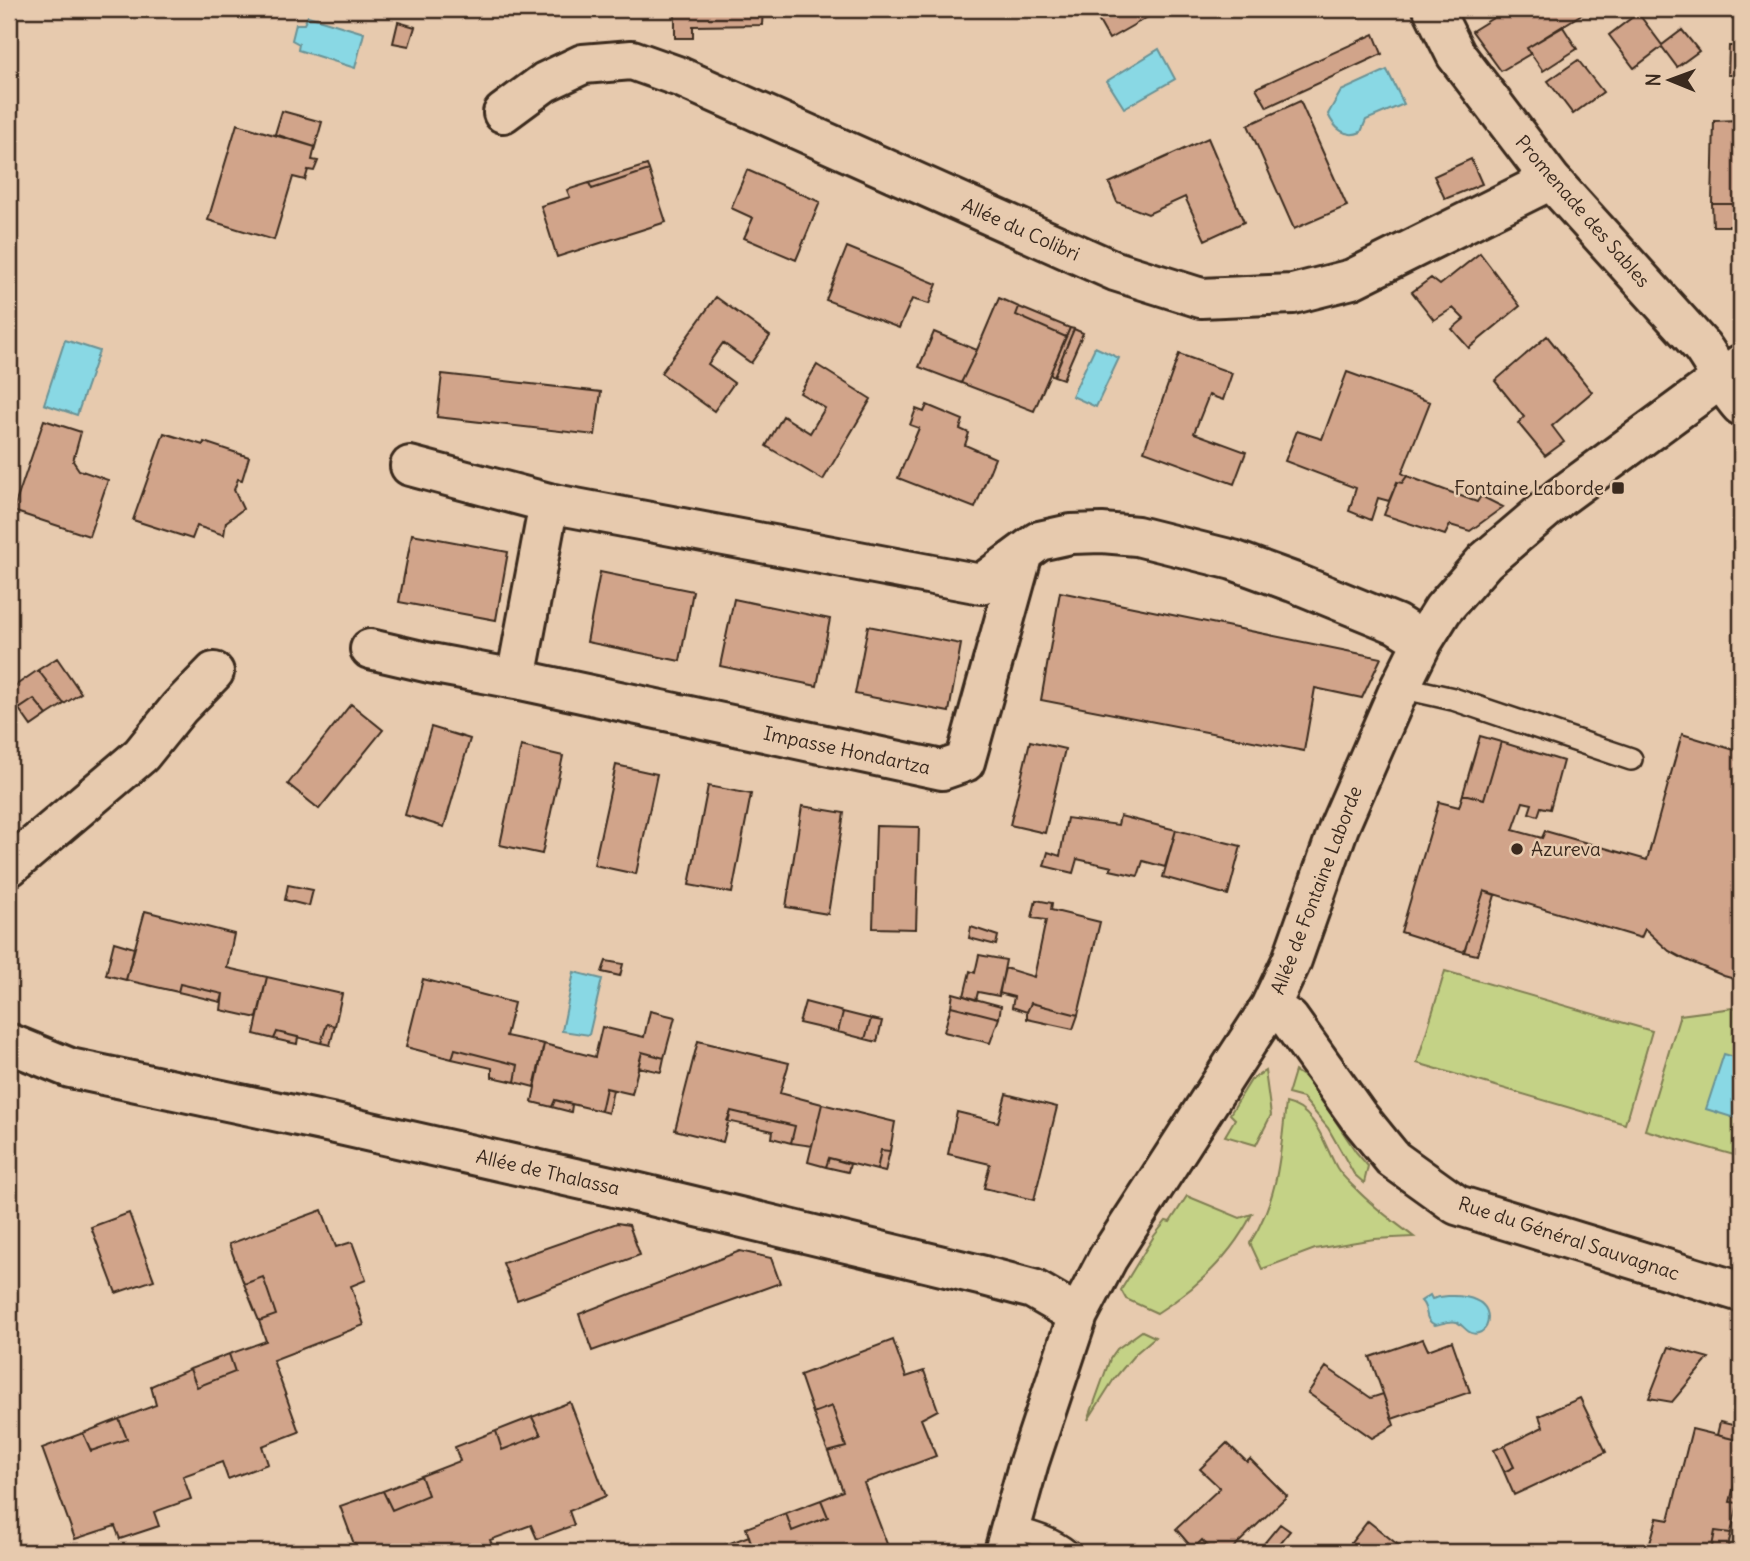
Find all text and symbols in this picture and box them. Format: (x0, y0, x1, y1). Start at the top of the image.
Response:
north arrow (1634, 46, 1704, 116)
text: N (1641, 73, 1665, 86)
street label: Promenade des Sables (1510, 130, 1656, 292)
street label: Allée du Colibri (958, 192, 1084, 266)
place label: Fontaine Laborde (1454, 476, 1604, 500)
marker: Fontaine Laborde (1610, 480, 1626, 496)
street label: Impasse Hondartza (761, 721, 933, 779)
street label: Allée de Fontaine Laborde (1265, 782, 1367, 998)
place label: Azureva (1531, 837, 1601, 861)
marker: Azureva (1509, 841, 1525, 857)
street label: Allée de Thalassa (474, 1144, 622, 1200)
street label: Rue du Général Sauvagnac (1455, 1191, 1683, 1285)

